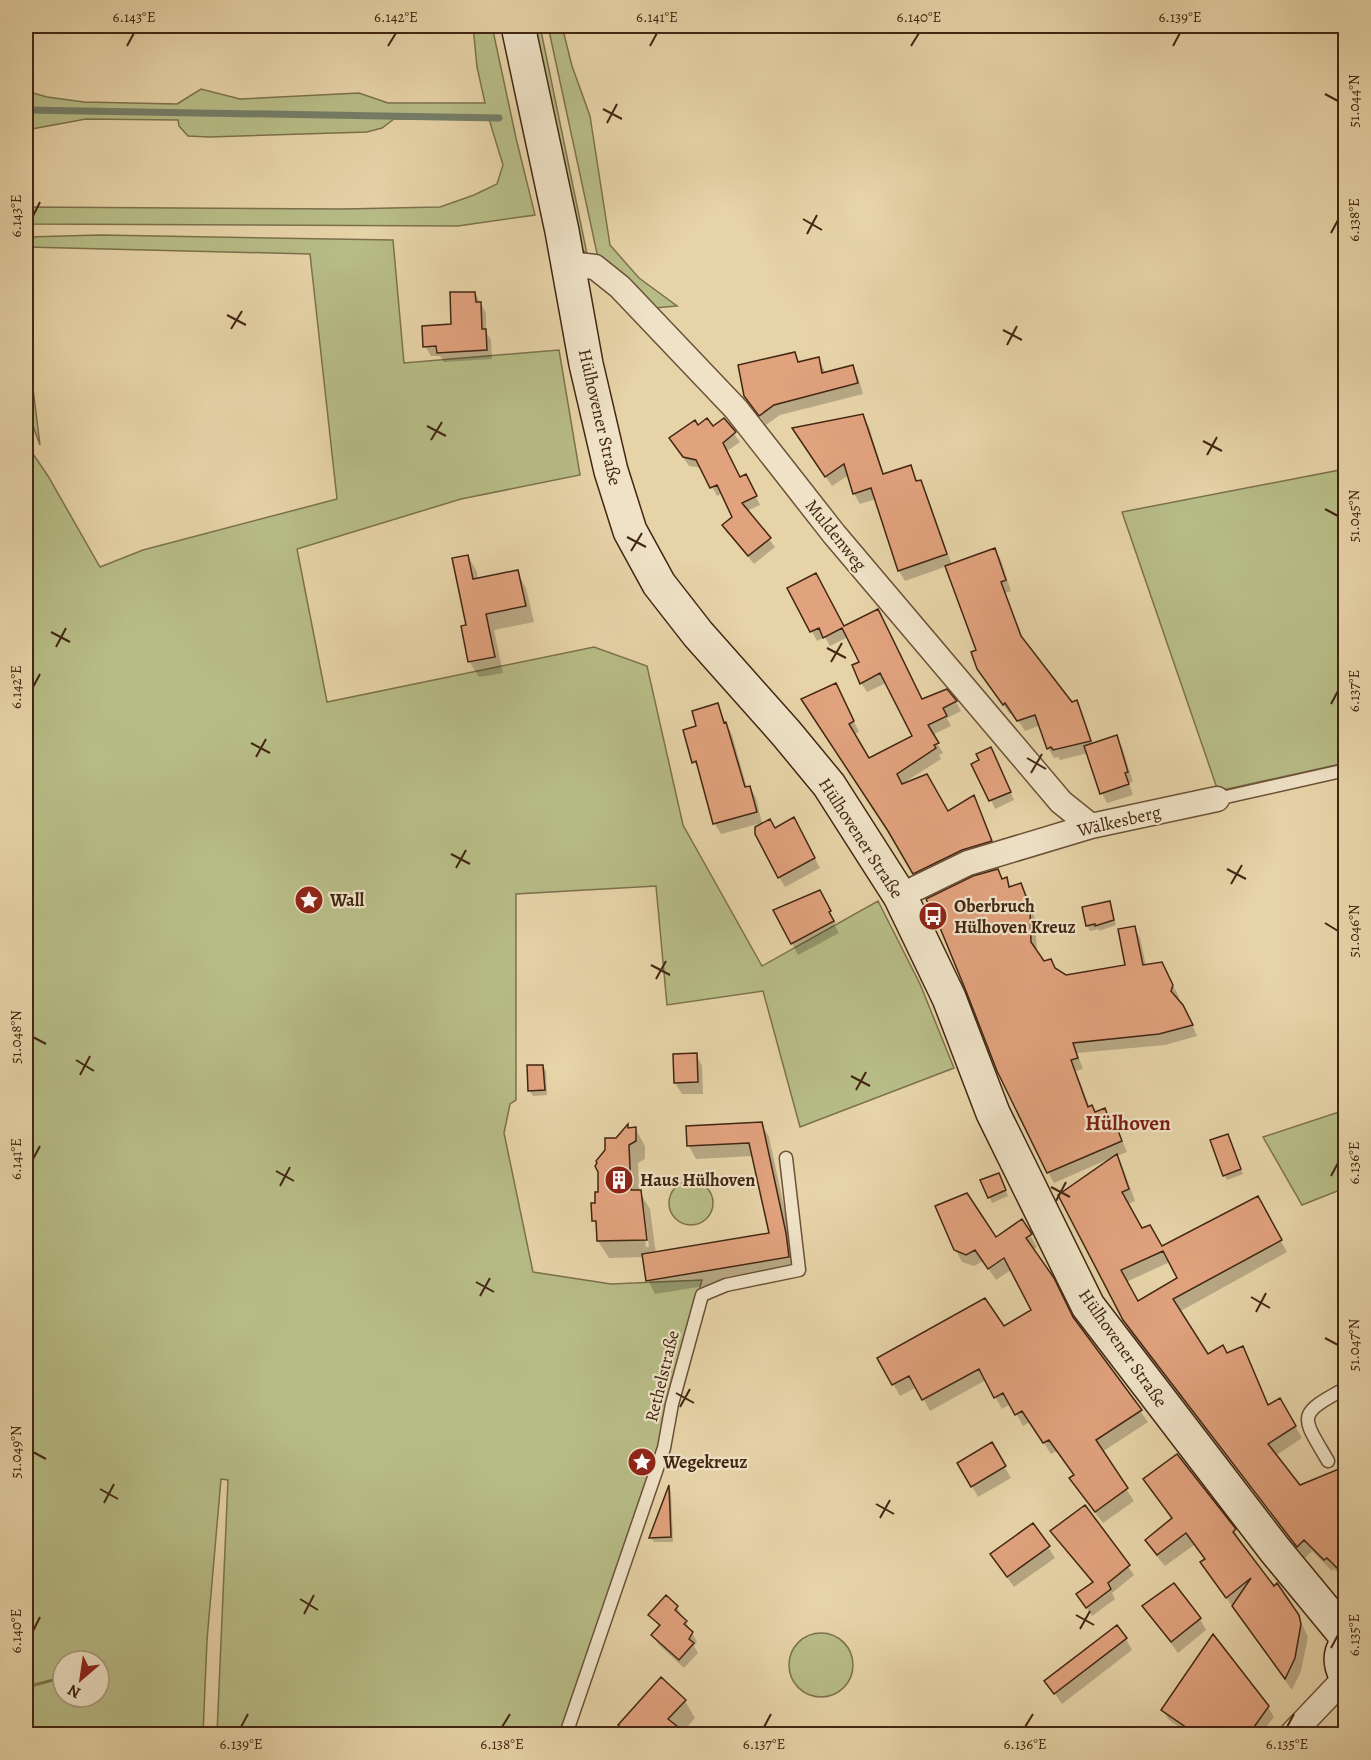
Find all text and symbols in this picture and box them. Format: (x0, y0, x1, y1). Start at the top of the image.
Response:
text: 6.143°E (112, 7, 156, 27)
text: 6.142°E (374, 7, 418, 27)
text: 6.141°E (636, 7, 678, 27)
text: 6.140°E (897, 7, 941, 27)
text: 6.139°E (1158, 7, 1202, 27)
text: 51.044°N (1344, 74, 1364, 128)
text: 6.143°E (6, 194, 26, 238)
text: 6.138°E (1344, 198, 1364, 242)
street label: Hülhovener Straße (573, 346, 627, 488)
text: 51.045°N (1344, 489, 1364, 542)
street label: Muldenweg (800, 494, 872, 576)
text: 6.142°E (6, 665, 26, 709)
text: 6.137°E (1344, 670, 1364, 712)
street label: Hülhovener Straße (813, 773, 909, 903)
street label: Wälkesberg (1074, 800, 1163, 842)
place icon: Wall (293, 884, 325, 916)
place label: Wall (329, 888, 364, 912)
place label: Oberbruch Hülhoven Kreuz (954, 894, 1076, 939)
bus stop icon: Oberbruch Hülhoven Kreuz (917, 900, 949, 932)
text: 51.046°N (1344, 904, 1364, 958)
text: 51.048°N (6, 1010, 26, 1064)
district label: Hülhoven (1085, 1109, 1171, 1137)
text: 6.141°E (6, 1138, 26, 1180)
text: 6.136°E (1344, 1141, 1364, 1185)
building icon: Haus Hülhoven (603, 1164, 635, 1196)
place label: Haus Hülhoven (640, 1168, 755, 1192)
street label: Hülhovener Straße (1073, 1284, 1173, 1412)
text: 51.047°N (1344, 1319, 1364, 1371)
street label: Rethelstraße (639, 1328, 685, 1424)
text: 51.049°N (6, 1425, 26, 1479)
place icon: Wegekreuz (626, 1446, 658, 1478)
place label: Wegekreuz (662, 1450, 747, 1474)
text: 6.140°E (6, 1609, 26, 1653)
text: 6.135°E (1344, 1614, 1364, 1656)
north arrow (51, 1649, 111, 1709)
text: N (63, 1679, 85, 1704)
text: 6.139°E (219, 1734, 263, 1754)
text: 6.138°E (480, 1734, 524, 1754)
text: 6.137°E (743, 1734, 785, 1754)
text: 6.136°E (1003, 1734, 1047, 1754)
text: 6.135°E (1266, 1734, 1308, 1754)

